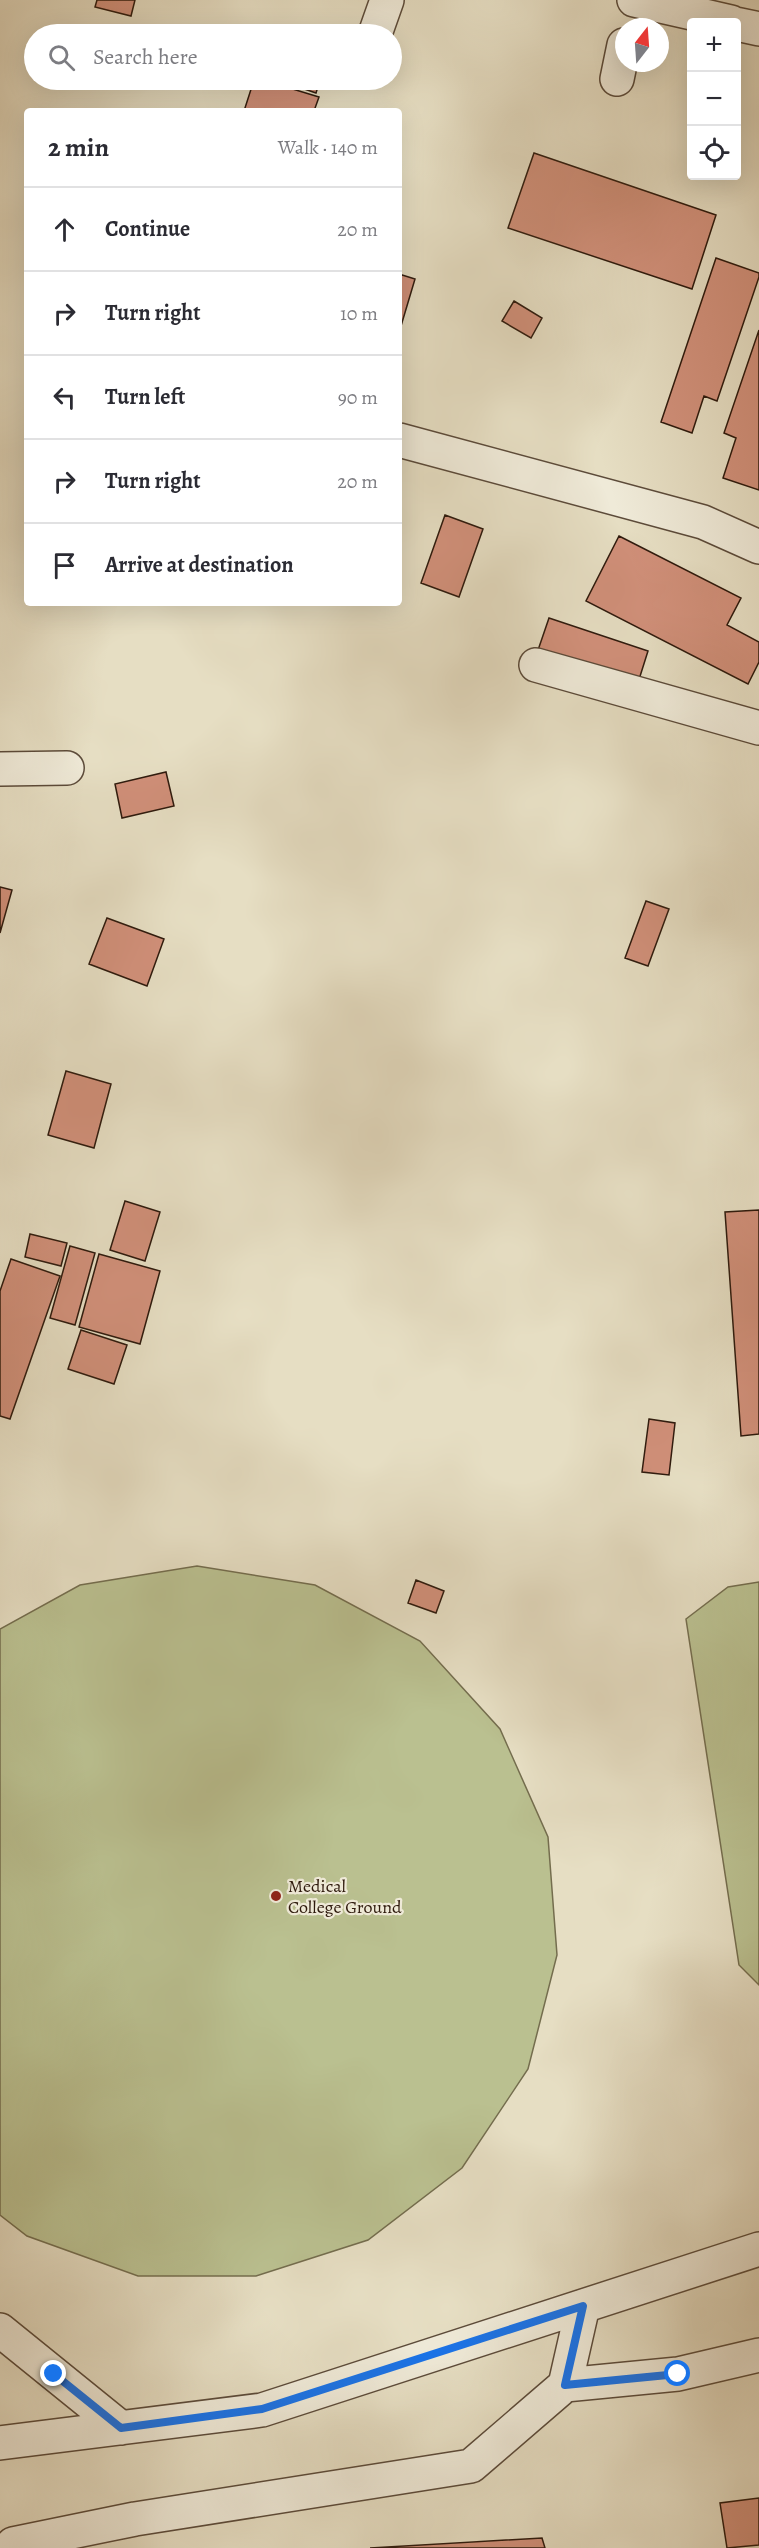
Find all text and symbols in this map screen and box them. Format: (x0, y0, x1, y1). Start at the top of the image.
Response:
north arrow (615, 18, 669, 72)
map controls (687, 18, 741, 180)
button: + (687, 18, 741, 72)
search box (24, 24, 402, 90)
icon: search (45, 41, 78, 74)
text: Search here (93, 42, 198, 72)
button: − (687, 72, 741, 126)
button: locate (687, 126, 741, 180)
text: 2 min (48, 130, 109, 165)
text: Walk · 140 m (278, 134, 378, 161)
icon: ahead (48, 213, 81, 246)
text: Continue (105, 214, 190, 244)
text: 20 m (337, 216, 378, 243)
icon: right (48, 297, 81, 330)
text: Turn right (105, 298, 201, 328)
text: 10 m (340, 300, 378, 327)
icon: left (48, 381, 81, 414)
text: Turn left (105, 382, 185, 412)
text: 90 m (338, 384, 378, 411)
icon: right (48, 465, 81, 498)
text: Turn right (105, 466, 201, 496)
text: 20 m (337, 468, 378, 495)
icon: arrive (48, 549, 81, 582)
text: Arrive at destination (105, 550, 294, 580)
place label: Medical College Ground (288, 1874, 402, 1919)
marker: Medical College Ground (269, 1889, 283, 1903)
route end (40, 2360, 66, 2386)
route start (664, 2360, 690, 2386)

